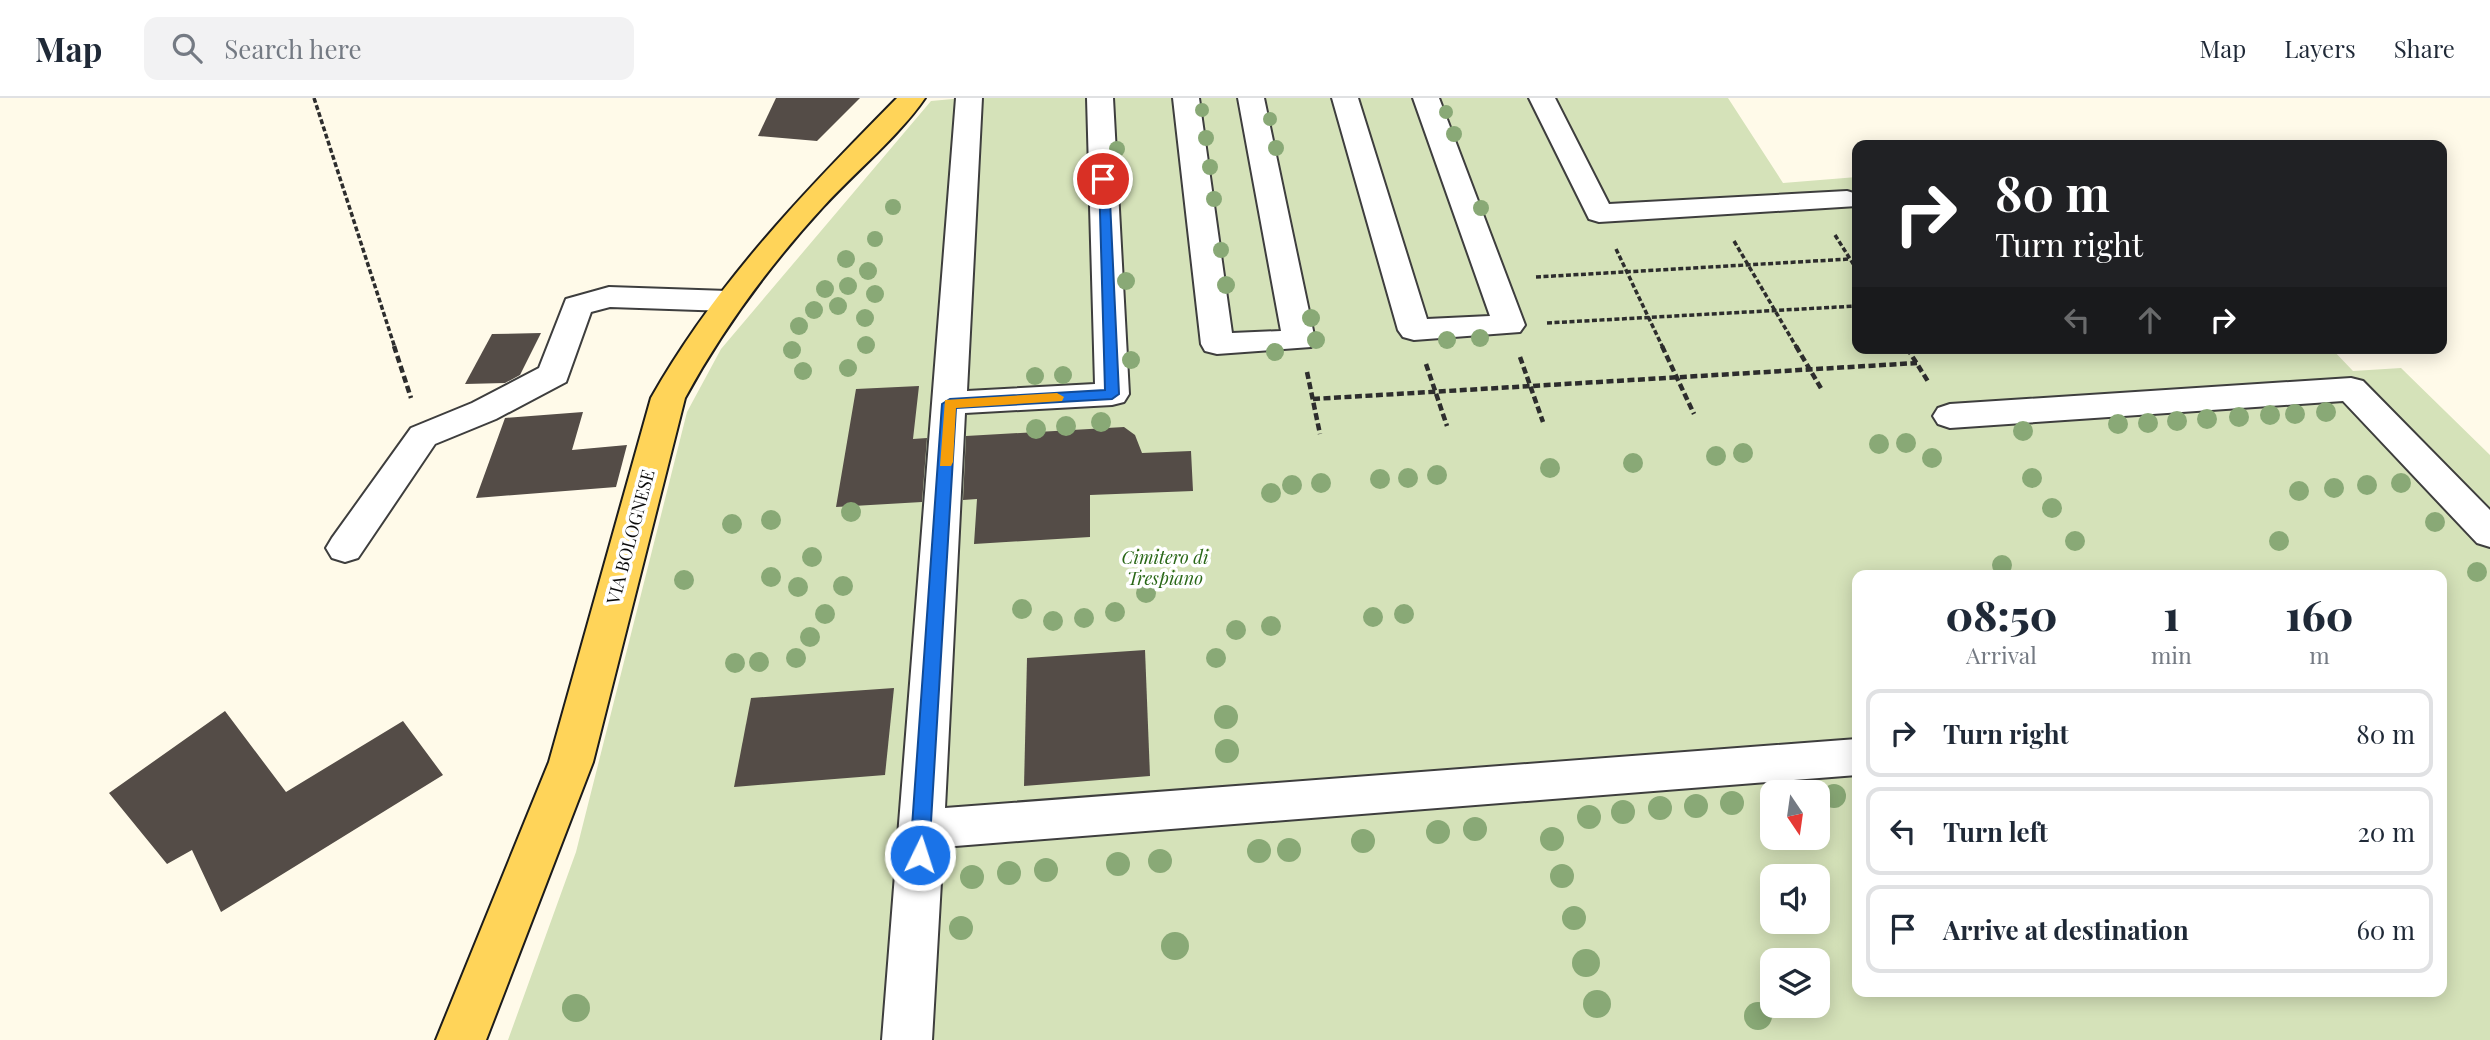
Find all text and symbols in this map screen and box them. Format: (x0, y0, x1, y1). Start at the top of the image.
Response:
search box (144, 17, 634, 80)
text: Map (35, 26, 102, 70)
icon: search (168, 29, 206, 67)
text: Search here (224, 31, 362, 66)
text: Map (2200, 32, 2246, 64)
text: Layers (2284, 32, 2356, 64)
text: Share (2394, 32, 2455, 64)
pin (1073, 149, 1133, 209)
text: 80 m (1995, 159, 2110, 224)
icon: arrive (1084, 160, 1122, 198)
icon: right (1880, 168, 1971, 259)
text: Turn right (1995, 222, 2143, 265)
icon: left (2058, 301, 2096, 339)
icon: ahead (2131, 301, 2169, 339)
icon: right (2204, 301, 2242, 339)
street label: VIA BOLOGNESE (600, 467, 660, 608)
park label: Cimitero di Trespiano (1121, 545, 1209, 590)
text: 08:50 (1945, 586, 2057, 642)
text: 1 (2163, 586, 2180, 642)
text: 160 (2285, 586, 2354, 642)
text: Arrival (1966, 639, 2037, 670)
text: min (2151, 639, 2192, 670)
text: m (2309, 639, 2330, 670)
icon: right (1884, 714, 1922, 752)
text: Turn right (1943, 716, 2069, 751)
text: 80 m (2356, 716, 2415, 751)
north arrow (1760, 780, 1830, 850)
map controls (1760, 780, 1830, 1018)
icon: left (1884, 812, 1922, 850)
text: Turn left (1943, 814, 2048, 849)
text: 20 m (2357, 814, 2415, 849)
position arrow (883, 818, 957, 892)
button: sound (1760, 864, 1830, 934)
icon: arrive (1884, 910, 1922, 948)
text: Arrive at destination (1943, 912, 2189, 947)
text: 60 m (2356, 912, 2415, 947)
button: layers (1760, 948, 1830, 1018)

